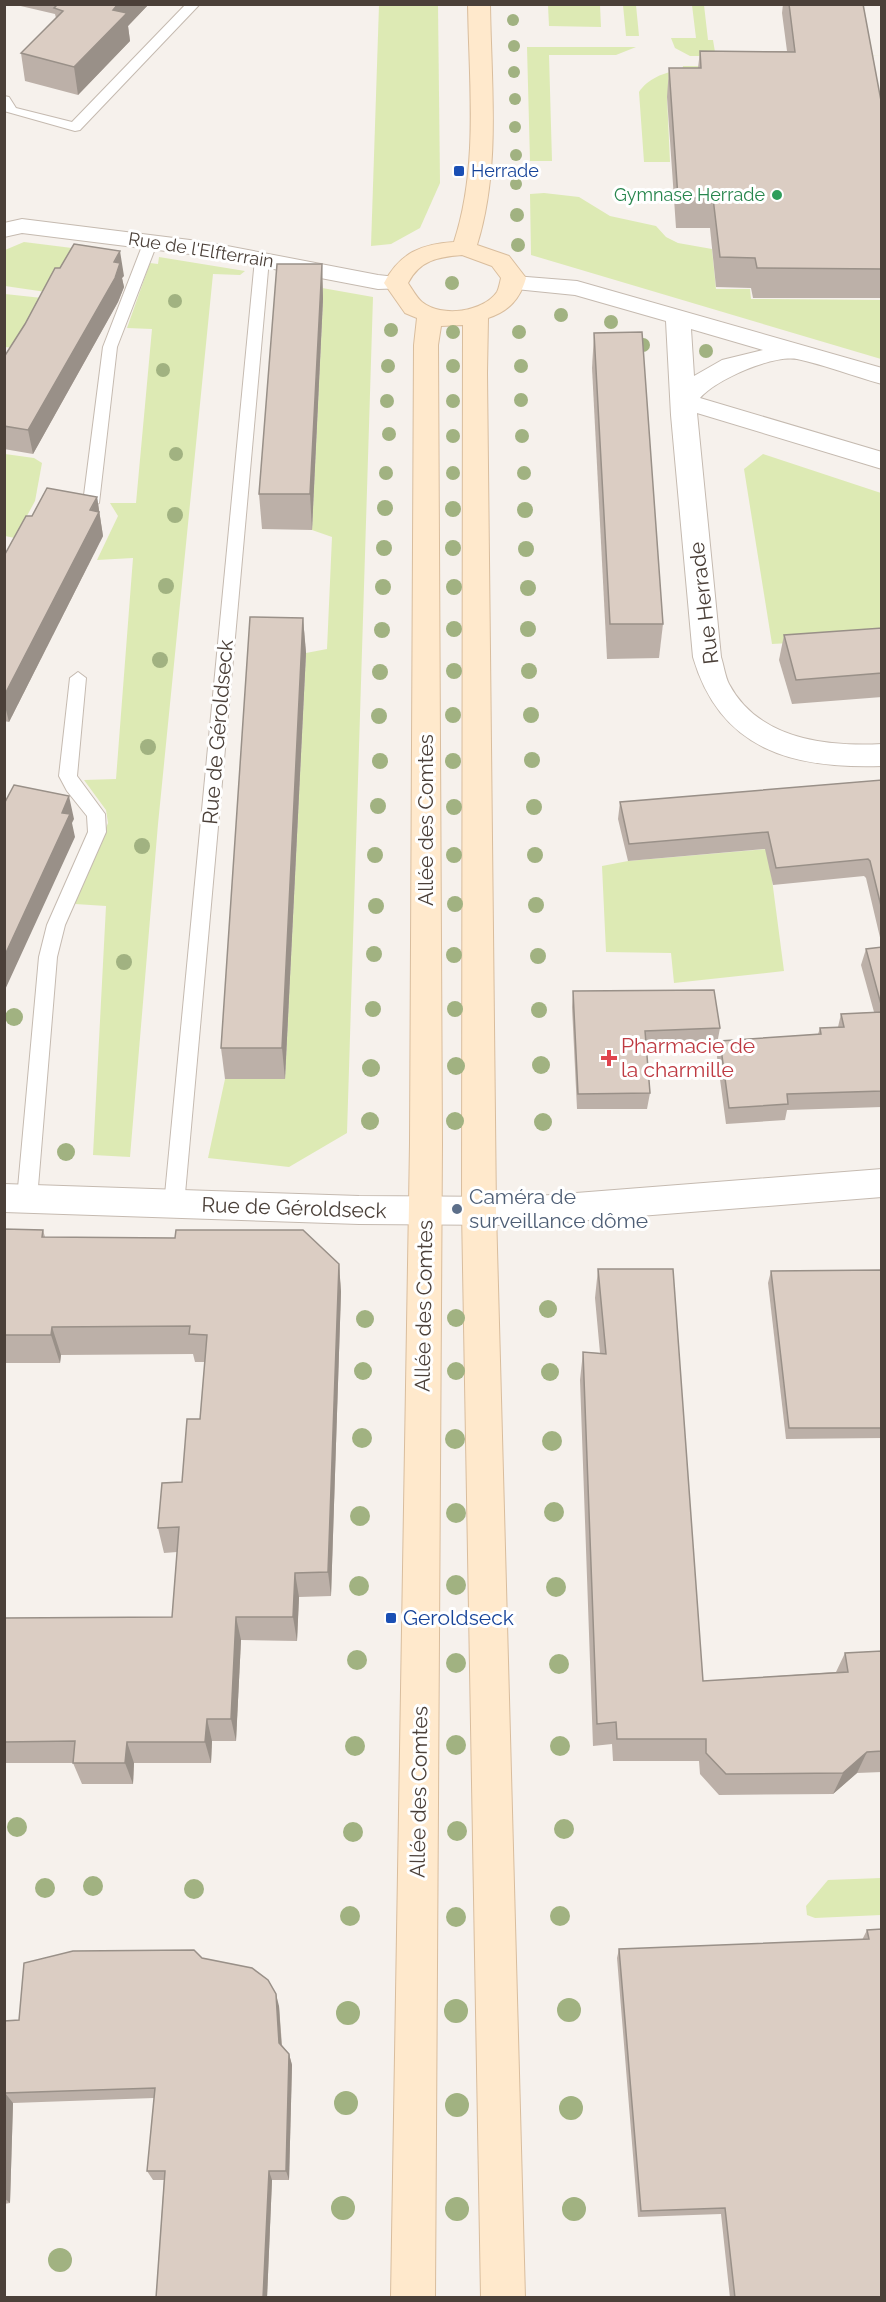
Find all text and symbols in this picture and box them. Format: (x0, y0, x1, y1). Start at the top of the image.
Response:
place label: Herrade (471, 160, 539, 181)
marker: Herrade (452, 164, 466, 178)
place label: Gymnase Herrade (614, 184, 765, 205)
marker: Gymnase Herrade (770, 188, 784, 202)
street label: Rue de l'Elfterrain (127, 228, 275, 271)
street label: Rue Herrade (684, 541, 723, 666)
street label: Rue de Géroldseck (197, 639, 238, 825)
street label: Allée des Comtes (413, 734, 438, 906)
place label: Pharmacie de la charmille (621, 1033, 755, 1082)
marker: Pharmacie de la charmille (602, 1051, 616, 1065)
place label: Caméra de surveillance dôme (469, 1184, 648, 1233)
street label: Rue de Géroldseck (201, 1192, 387, 1223)
marker: Caméra de surveillance dôme (450, 1202, 464, 1216)
street label: Allée des Comtes (410, 1220, 437, 1392)
place label: Geroldseck (403, 1605, 514, 1630)
marker: Geroldseck (384, 1611, 398, 1625)
street label: Allée des Comtes (405, 1706, 432, 1878)

